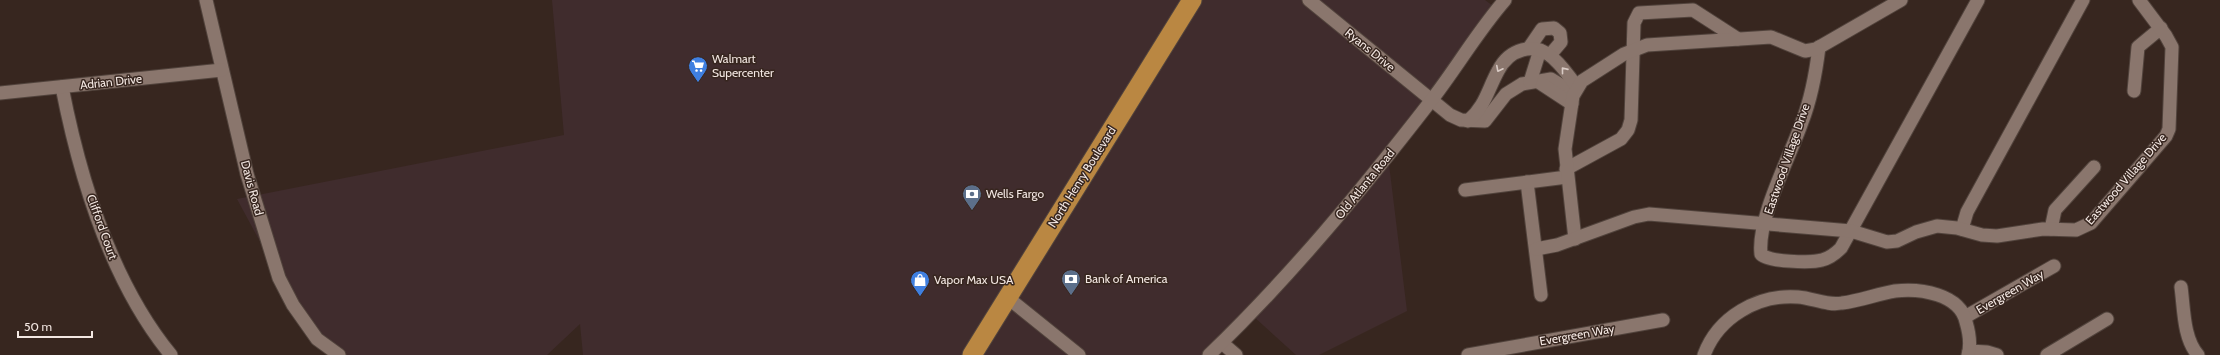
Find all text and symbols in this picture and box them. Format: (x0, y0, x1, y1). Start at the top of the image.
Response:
street label: Ryans Drive (1342, 25, 1398, 74)
place label: Walmart Supercenter (712, 51, 774, 80)
supermarket icon: Walmart Supercenter (687, 55, 709, 83)
one-way arrow (1496, 65, 1503, 72)
one-way arrow (1562, 68, 1569, 75)
street label: Adrian Drive (79, 71, 143, 92)
street label: Eastwood Village Drive (1761, 101, 1813, 216)
street label: North Henry Boulevard (1044, 123, 1119, 230)
street label: Eastwood Village Drive (2082, 130, 2169, 227)
street label: Old Atlanta Road (1332, 145, 1398, 222)
street label: Davis Road (238, 159, 267, 217)
bank icon: Wells Fargo (961, 183, 983, 211)
place label: Wells Fargo (986, 186, 1044, 201)
street label: Clifford Court (84, 192, 121, 261)
street label: Evergreen Way (1973, 266, 2046, 317)
bank icon: Bank of America (1060, 268, 1082, 296)
shop icon: Vapor Max USA (909, 269, 931, 297)
place label: Bank of America (1085, 271, 1168, 286)
place label: Vapor Max USA (934, 272, 1014, 287)
scale bar (18, 313, 92, 339)
text: 50 m (24, 319, 52, 334)
street label: Evergreen Way (1538, 321, 1616, 348)

